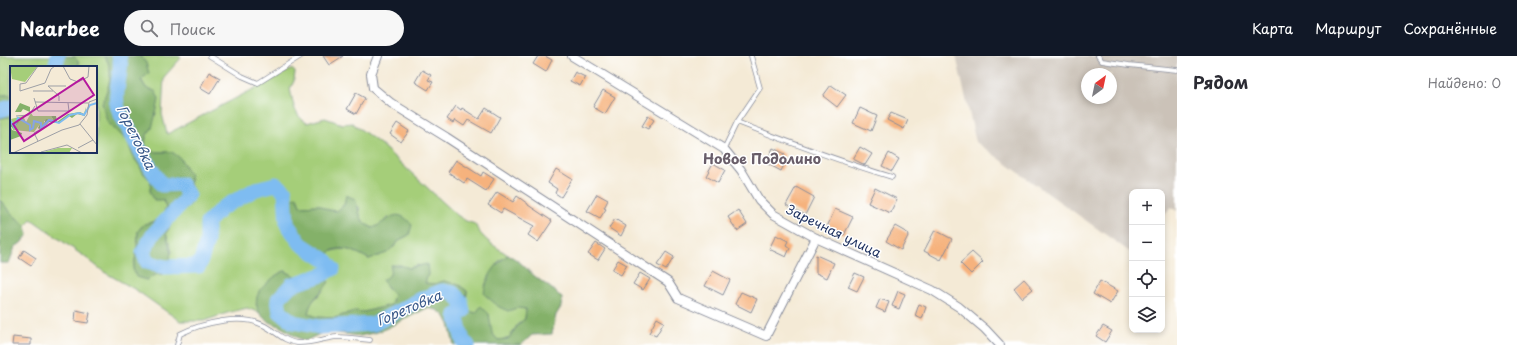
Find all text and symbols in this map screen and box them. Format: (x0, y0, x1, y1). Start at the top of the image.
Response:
search box (124, 10, 404, 46)
text: Nearbee (20, 14, 100, 42)
icon: search (138, 17, 160, 39)
text: Поиск (170, 17, 215, 40)
text: Карта (1252, 18, 1293, 39)
text: Маршрут (1315, 18, 1381, 39)
text: Сохранённые (1403, 18, 1497, 39)
inset map (10, 66, 97, 153)
north arrow (1081, 68, 1117, 104)
text: Рядом (1193, 69, 1248, 95)
text: Найдено: 0 (1428, 73, 1501, 92)
water label: Горетовка (112, 101, 162, 174)
district label: Новое Подолино (703, 148, 821, 169)
map controls (1129, 189, 1165, 333)
button: + (1129, 189, 1165, 225)
street label: Заречная улица (783, 199, 886, 262)
button: − (1129, 225, 1165, 261)
button: locate (1129, 261, 1165, 297)
water label: Горетовка (373, 284, 446, 331)
button: layers (1129, 297, 1165, 333)

